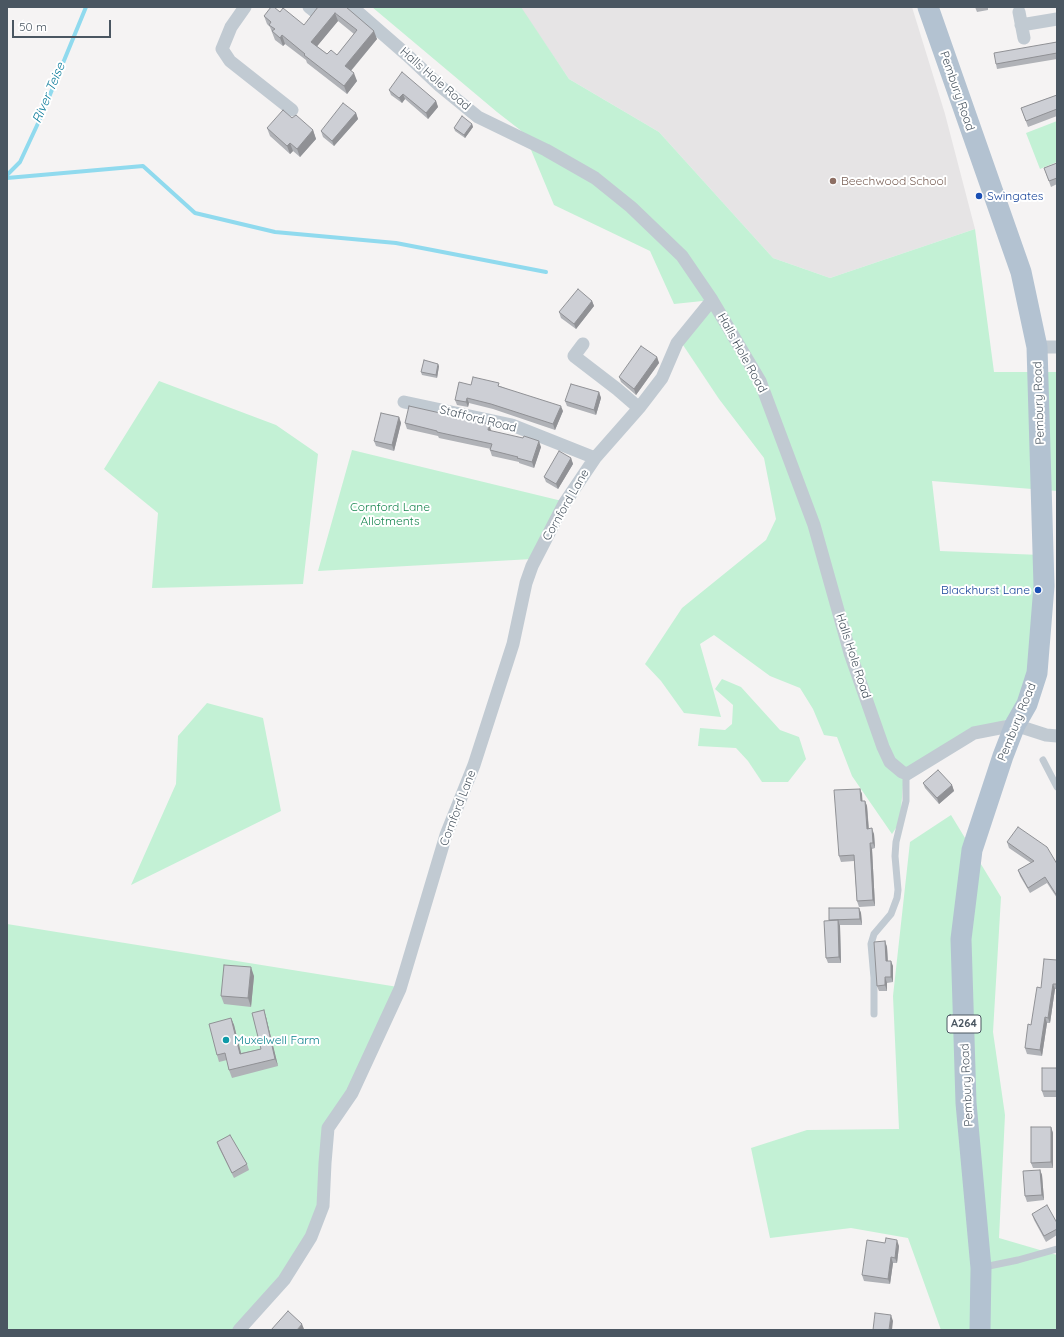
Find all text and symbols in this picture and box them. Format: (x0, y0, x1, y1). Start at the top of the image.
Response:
scale bar (14, 12, 113, 38)
text: 50 m (19, 19, 47, 34)
street label: Halls Hole Road (397, 44, 473, 114)
street label: Pembury Road (937, 49, 977, 133)
water label: River Teise (29, 60, 69, 126)
place label: Beechwood School (841, 174, 946, 188)
marker: Beechwood School (828, 176, 838, 186)
place label: Swingates (987, 189, 1043, 203)
marker: Swingates (974, 191, 984, 201)
street label: Halls Hole Road (714, 311, 770, 395)
street label: Pembury Road (1030, 361, 1048, 445)
street label: Stafford Road (438, 403, 518, 435)
street label: Cornford Lane (540, 467, 592, 543)
park label: Cornford Lane Allotments (350, 500, 430, 528)
place label: Blackhurst Lane (941, 583, 1030, 597)
marker: Blackhurst Lane (1033, 585, 1043, 595)
street label: Halls Hole Road (832, 612, 874, 700)
street label: Pembury Road (995, 681, 1039, 763)
street label: Cornford Lane (437, 768, 479, 848)
road number: A264 (947, 1015, 981, 1033)
place label: Muxelwell Farm (234, 1033, 320, 1047)
marker: Muxelwell Farm (221, 1035, 231, 1045)
street label: Pembury Road (958, 1043, 976, 1127)

